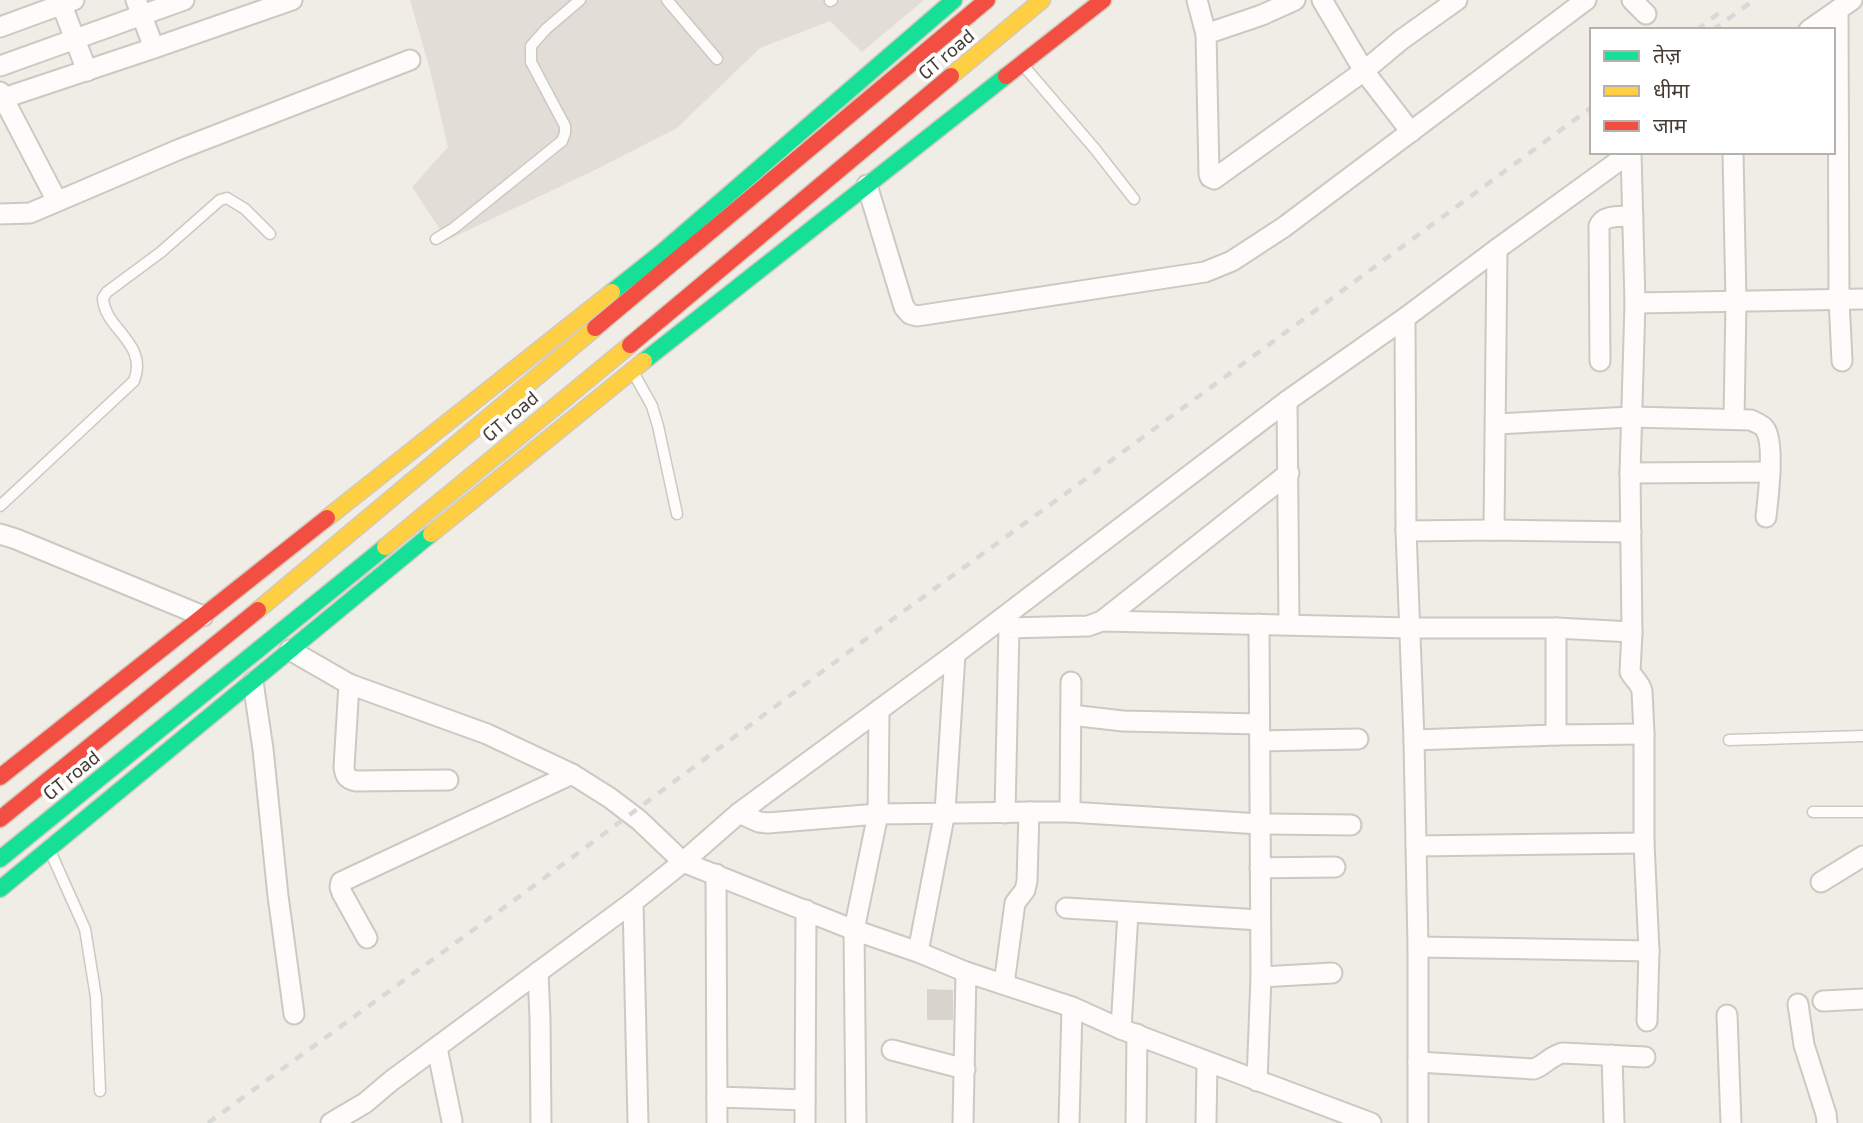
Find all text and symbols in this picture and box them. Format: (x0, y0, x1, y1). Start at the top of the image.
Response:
street label: GT road (913, 24, 978, 84)
legend (1590, 28, 1835, 154)
text: तेज़ (1653, 42, 1681, 67)
text: धीमा (1653, 77, 1690, 102)
text: जाम (1653, 112, 1687, 137)
street label: GT road (477, 386, 542, 446)
street label: GT road (38, 745, 104, 804)

